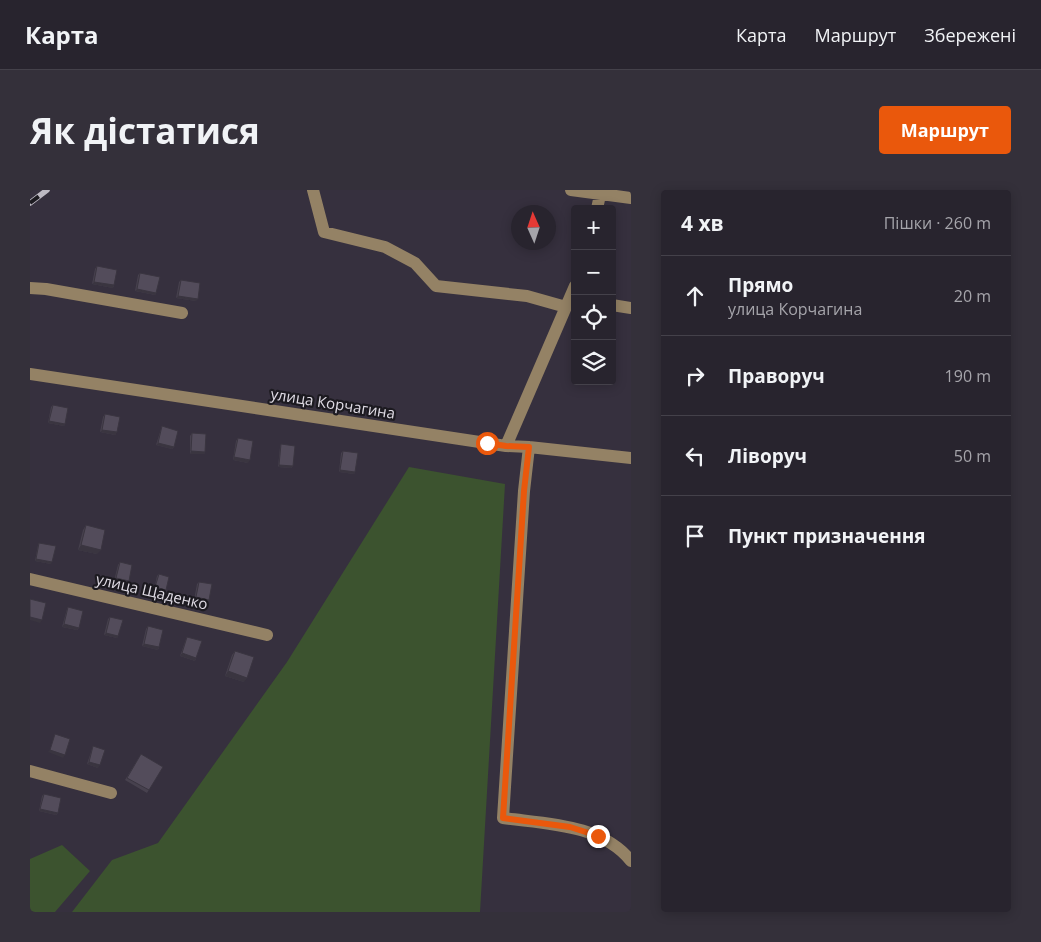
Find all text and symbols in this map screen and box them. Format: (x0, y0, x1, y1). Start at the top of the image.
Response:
text: Карта (25, 18, 99, 51)
text: Карта (736, 23, 787, 47)
text: Маршрут (815, 23, 896, 47)
text: Збережені (924, 23, 1016, 47)
button: Маршрут (879, 106, 1011, 154)
text: Як дістатися (30, 107, 260, 154)
north arrow (511, 205, 556, 250)
map controls (571, 205, 616, 385)
button: + (571, 205, 616, 250)
text: 4 хв (681, 209, 724, 237)
text: Пішки · 260 m (884, 212, 991, 234)
button: − (571, 250, 616, 295)
text: Прямо (728, 272, 793, 298)
icon: ahead (681, 282, 709, 310)
text: 20 m (954, 285, 991, 307)
button: locate (571, 295, 616, 340)
text: улица Корчагина (728, 298, 862, 320)
button: layers (571, 340, 616, 385)
icon: right (681, 362, 709, 390)
text: Праворуч (728, 363, 825, 389)
text: 190 m (945, 365, 991, 387)
street label: улица Корчагина (269, 383, 397, 423)
route start (476, 432, 499, 455)
icon: left (681, 442, 709, 470)
text: Ліворуч (728, 443, 807, 469)
text: 50 m (954, 445, 991, 467)
icon: arrive (681, 522, 709, 550)
text: Пункт призначення (728, 523, 926, 549)
street label: улица Щаденко (94, 568, 210, 614)
route end (587, 825, 610, 848)

